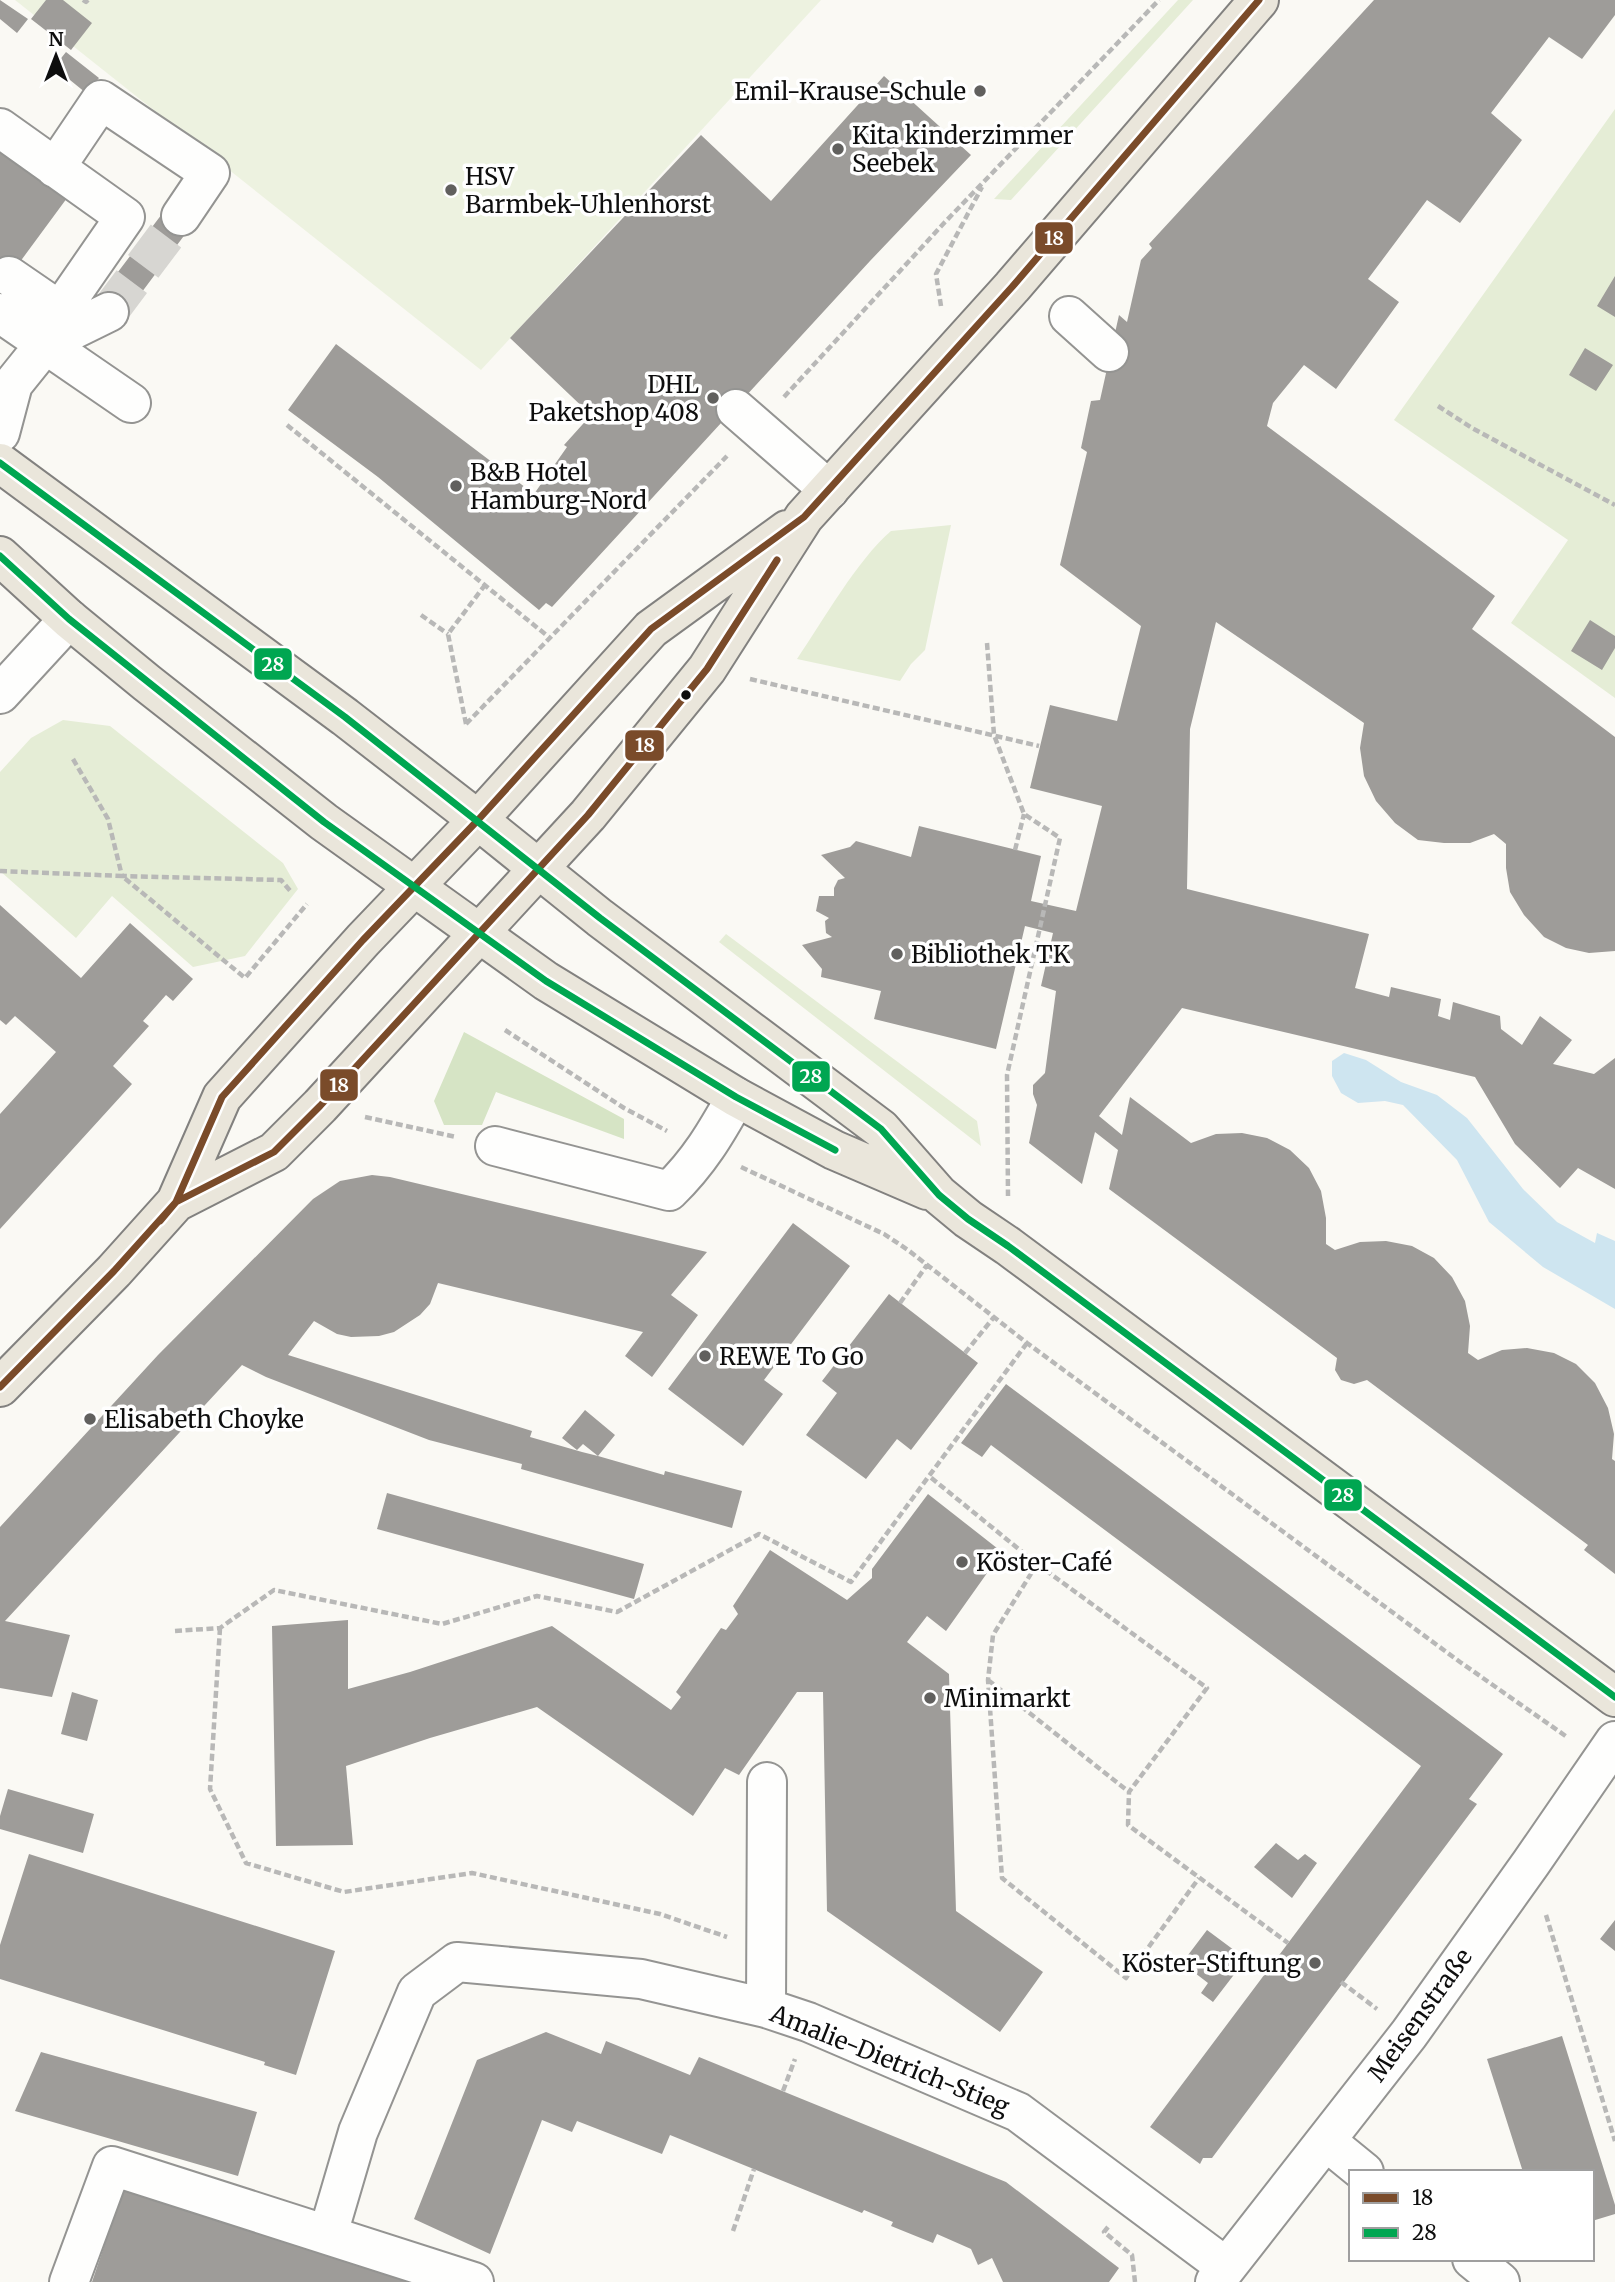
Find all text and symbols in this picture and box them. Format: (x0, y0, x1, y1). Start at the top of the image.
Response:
north arrow (21, 21, 91, 91)
text: N (48, 27, 64, 51)
place label: Emil-Krause-Schule (734, 76, 966, 107)
marker: Emil-Krause-Schule (972, 83, 988, 99)
place label: Kita kinderzimmer Seebek (852, 120, 1074, 179)
marker: Kita kinderzimmer Seebek (830, 141, 846, 157)
place label: HSV Barmbek-Uhlenhorst (465, 161, 712, 220)
marker: HSV Barmbek-Uhlenhorst (443, 182, 459, 198)
line badge: 18 (1034, 221, 1074, 255)
text: 18 (1044, 226, 1064, 250)
place label: DHL Paketshop 408 (529, 369, 699, 428)
marker: DHL Paketshop 408 (705, 390, 721, 406)
place label: B&B Hotel Hamburg-Nord (470, 457, 647, 516)
marker: B&B Hotel Hamburg-Nord (448, 478, 464, 494)
line badge: 28 (253, 647, 293, 681)
text: 28 (262, 652, 284, 676)
unlabelled marker (679, 688, 693, 702)
line badge: 18 (624, 729, 665, 762)
text: 18 (635, 733, 655, 757)
place label: Bibliothek TK (911, 939, 1071, 970)
marker: Bibliothek TK (889, 946, 905, 962)
line badge: 28 (791, 1060, 831, 1093)
text: 28 (800, 1064, 822, 1088)
line badge: 18 (319, 1068, 359, 1102)
text: 18 (329, 1073, 349, 1097)
place label: REWE To Go (719, 1341, 864, 1372)
marker: REWE To Go (697, 1348, 713, 1364)
place label: Elisabeth Choyke (104, 1404, 304, 1435)
marker: Elisabeth Choyke (82, 1411, 98, 1427)
line badge: 28 (1323, 1478, 1363, 1512)
text: 28 (1332, 1483, 1354, 1507)
place label: Köster-Café (976, 1547, 1112, 1578)
marker: Köster-Café (954, 1554, 970, 1570)
place label: Minimarkt (944, 1683, 1071, 1714)
marker: Minimarkt (922, 1690, 938, 1706)
street label: Meisenstraße (1361, 1942, 1479, 2088)
place label: Köster-Stiftung (1122, 1948, 1301, 1979)
marker: Köster-Stiftung (1307, 1955, 1323, 1971)
street label: Amalie-Dietrich-Stieg (765, 1997, 1015, 2122)
legend (1349, 2170, 1594, 2261)
text: 18 (1412, 2184, 1433, 2211)
text: 28 (1412, 2219, 1437, 2246)

